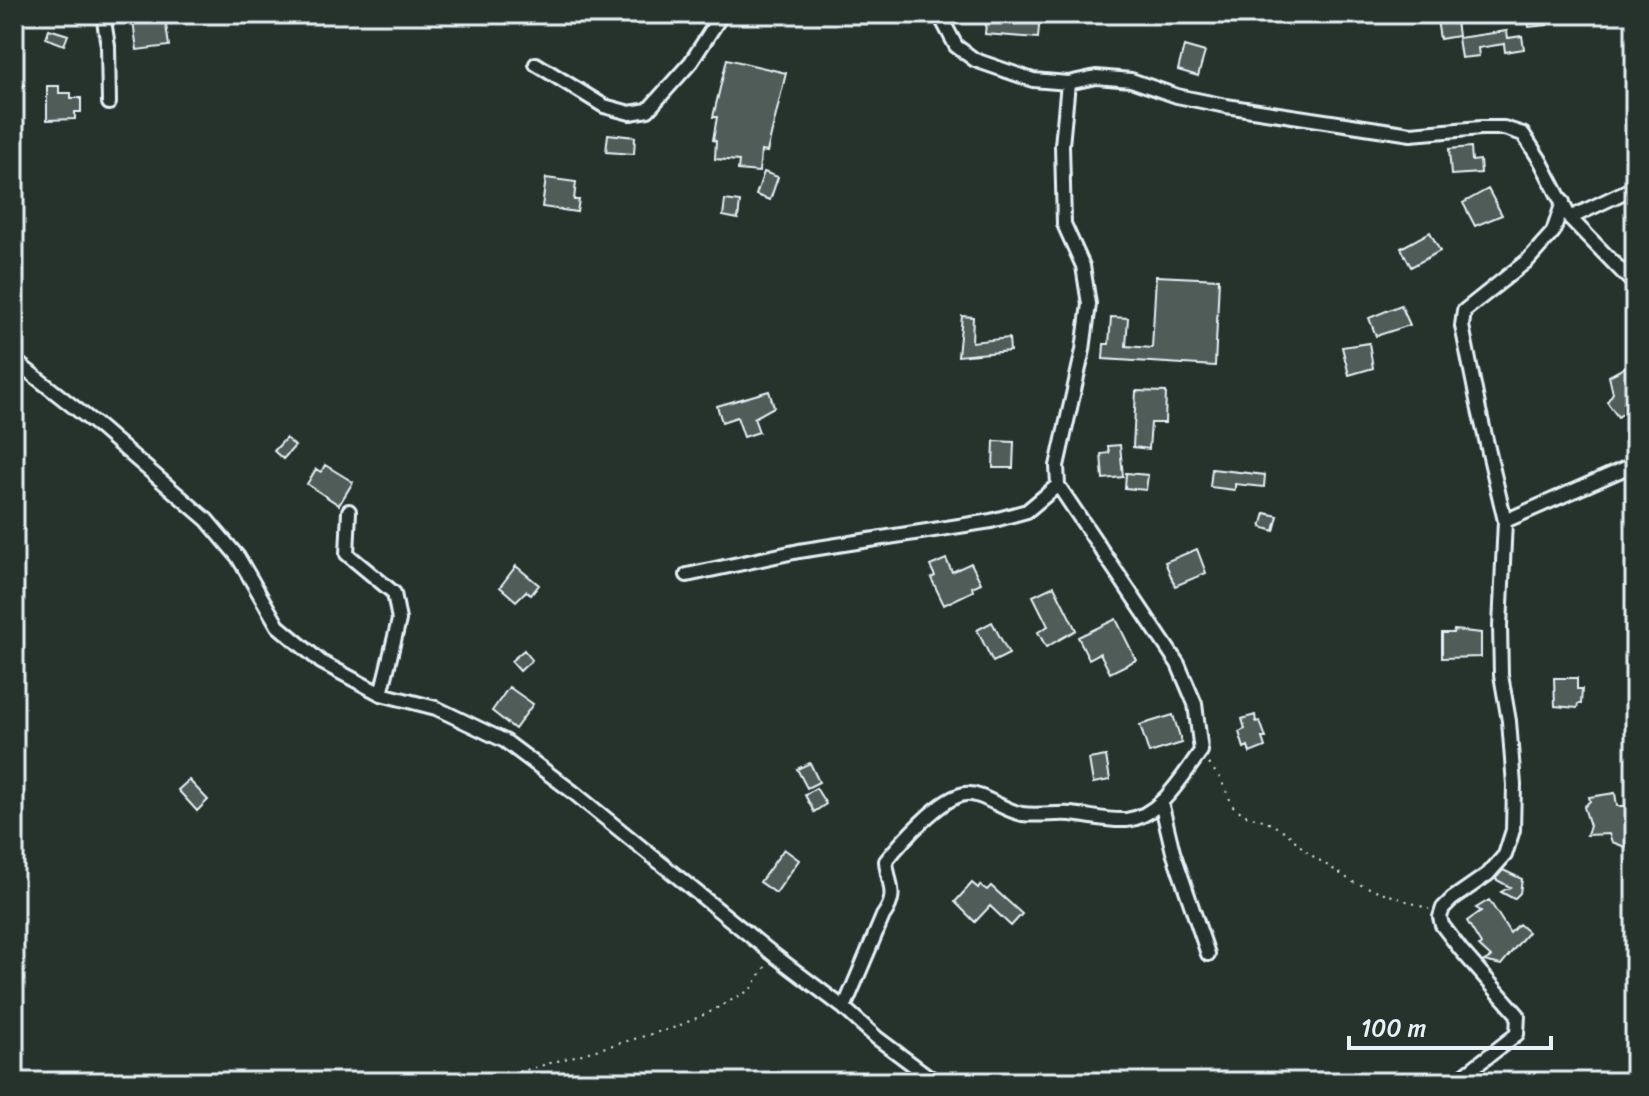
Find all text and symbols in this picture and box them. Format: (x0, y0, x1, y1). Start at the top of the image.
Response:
scale bar (1349, 1000, 1551, 1050)
text: 100 m (1361, 1007, 1426, 1049)

